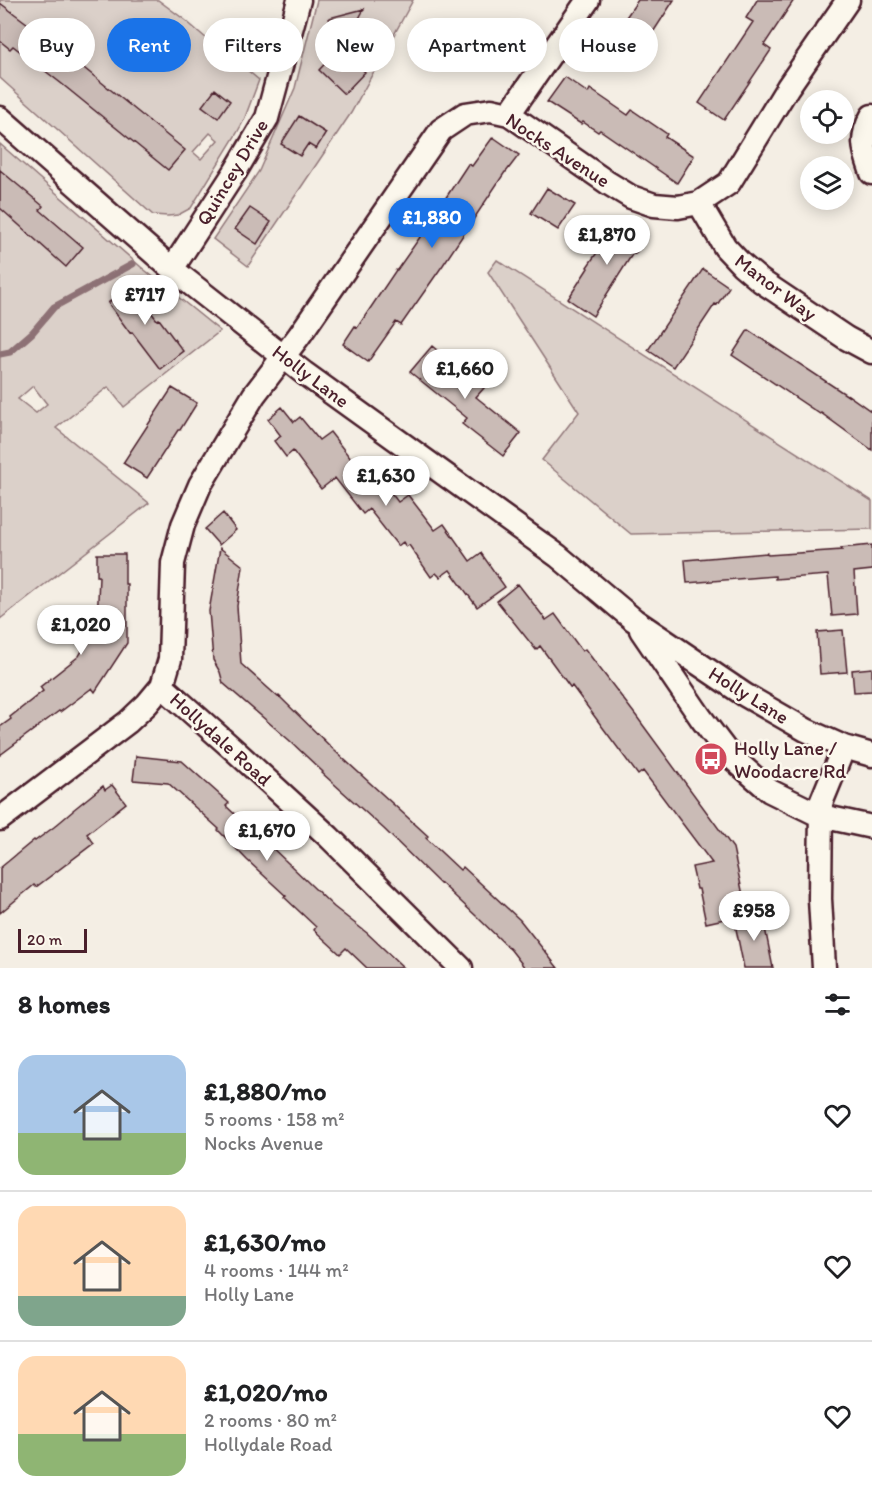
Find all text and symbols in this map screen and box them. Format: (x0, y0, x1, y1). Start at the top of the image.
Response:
chip: Buy (18, 18, 95, 72)
chip: Rent (107, 18, 191, 72)
chip: Filters (203, 18, 303, 72)
chip: New (315, 18, 395, 72)
chip: Apartment (407, 18, 547, 72)
chip: House (559, 18, 658, 72)
map controls (800, 90, 854, 210)
button: locate (800, 90, 854, 144)
street label: Nocks Avenue (501, 107, 615, 193)
street label: Quincey Drive (191, 114, 273, 230)
button: layers (800, 156, 854, 210)
pin: £1,880 (383, 198, 481, 249)
text: £1,880 (403, 205, 461, 229)
pin: £1,870 (558, 215, 656, 266)
text: £1,870 (578, 222, 636, 246)
street label: Manor Way (730, 248, 822, 326)
pin: £717 (109, 275, 181, 326)
text: £717 (125, 282, 165, 306)
street label: Holly Lane (268, 339, 354, 413)
pin: £1,660 (416, 349, 514, 400)
text: £1,660 (436, 356, 494, 380)
pin: £1,630 (337, 456, 435, 507)
text: £1,630 (357, 463, 415, 487)
pin: £1,020 (32, 605, 130, 656)
text: £1,020 (51, 612, 111, 636)
street label: Holly Lane (704, 661, 794, 729)
street label: Hollydale Road (165, 687, 277, 791)
place label: Holly Lane / Woodacre Rd (734, 736, 846, 783)
bus stop icon: Holly Lane / Woodacre Rd (693, 741, 729, 777)
pin: £1,670 (218, 811, 316, 862)
text: £1,670 (238, 818, 296, 842)
pin: £958 (718, 891, 790, 942)
text: £958 (733, 898, 775, 922)
scale bar (18, 926, 87, 954)
text: 20 m (27, 930, 62, 949)
text: 8 homes (18, 988, 110, 1020)
icon: filters (821, 988, 854, 1021)
text: £1,880/mo (204, 1075, 327, 1107)
icon: home (66, 1079, 138, 1151)
icon: heart (821, 1099, 854, 1132)
text: 5 rooms · 158 m² (204, 1107, 345, 1131)
text: Nocks Avenue (204, 1131, 323, 1155)
text: £1,630/mo (204, 1226, 326, 1258)
icon: home (66, 1230, 138, 1302)
icon: heart (821, 1250, 854, 1283)
text: 4 rooms · 144 m² (204, 1258, 349, 1282)
text: Holly Lane (204, 1282, 294, 1306)
text: £1,020/mo (204, 1376, 328, 1408)
icon: home (66, 1380, 138, 1452)
icon: heart (821, 1400, 854, 1433)
text: 2 rooms · 80 m² (204, 1408, 337, 1432)
text: Hollydale Road (204, 1432, 332, 1456)

